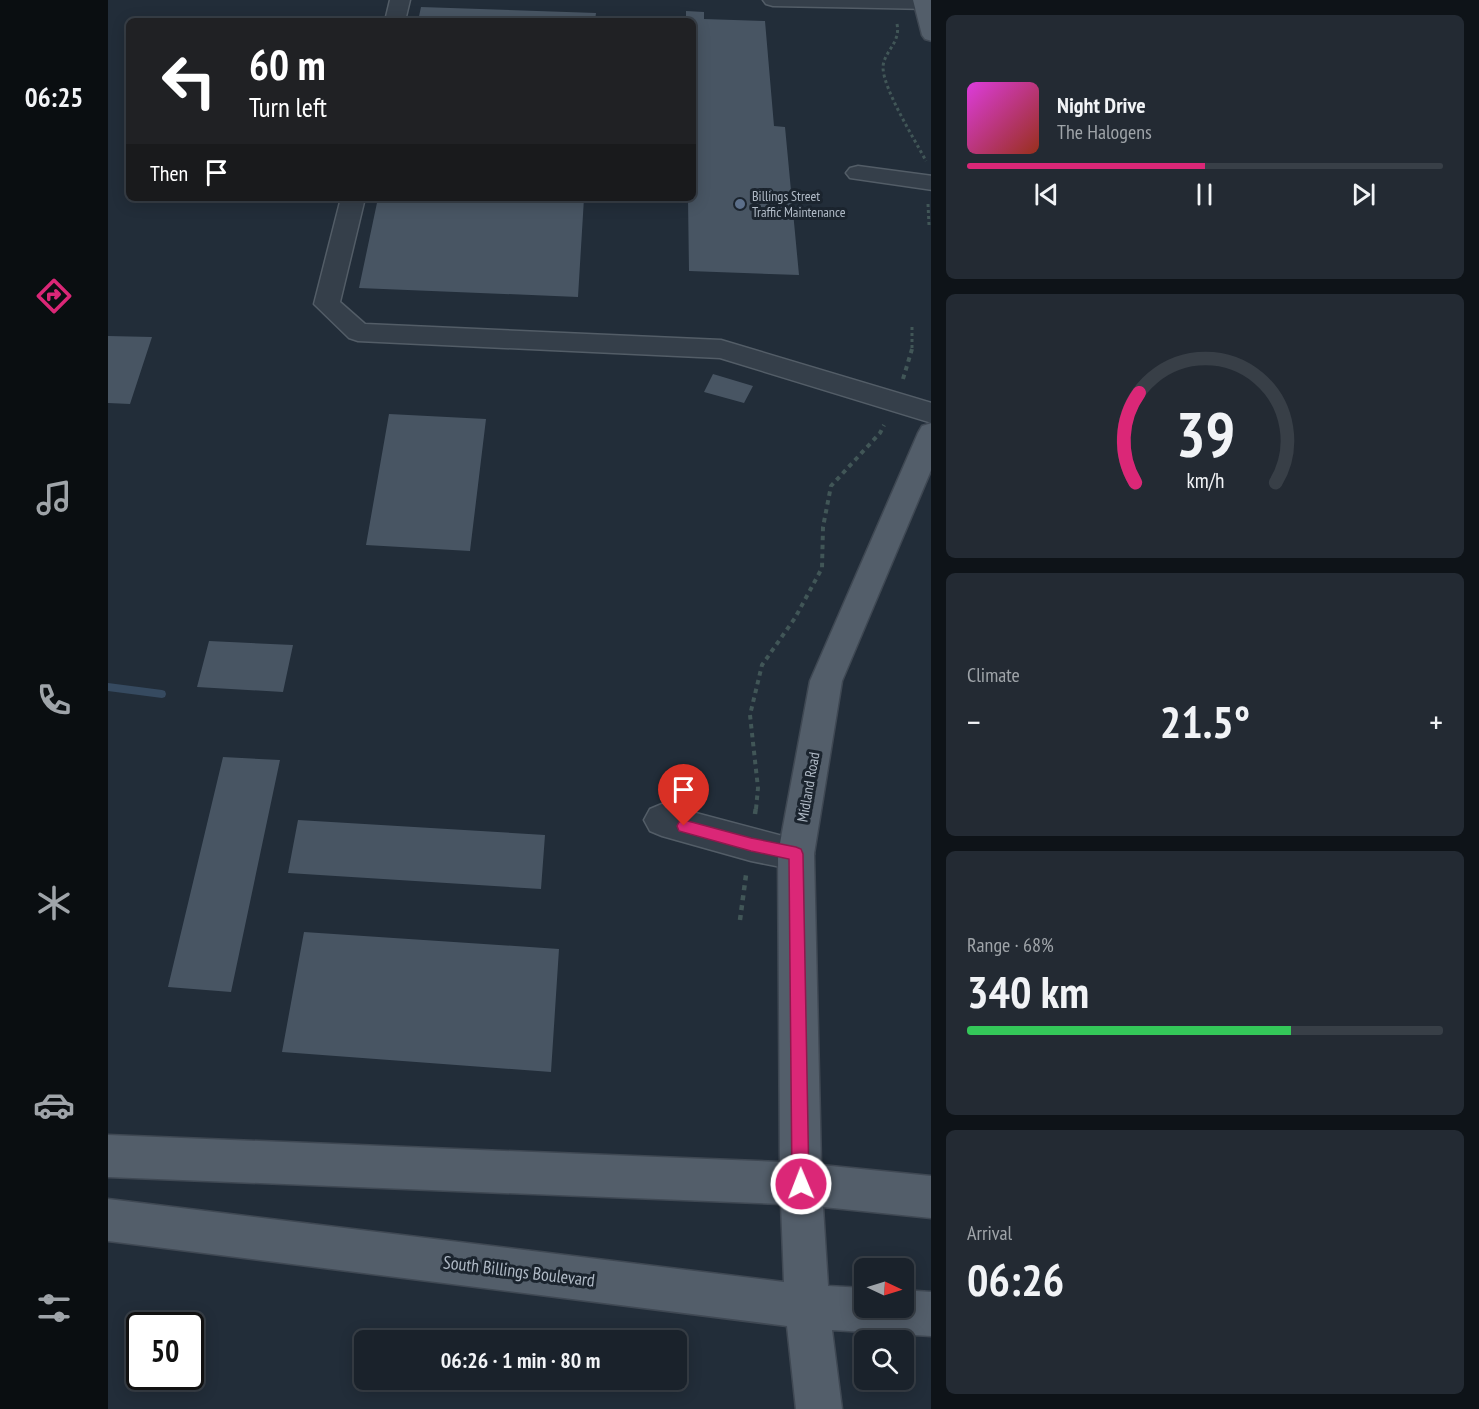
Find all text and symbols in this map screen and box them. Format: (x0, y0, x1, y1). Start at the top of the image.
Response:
text: 60 m (249, 37, 326, 92)
icon: left (150, 42, 228, 120)
text: 06:25 (25, 80, 83, 114)
text: Turn left (249, 90, 327, 124)
text: Night Drive (1057, 91, 1146, 119)
text: The Halogens (1057, 119, 1152, 145)
icon: arrive (200, 156, 233, 189)
text: Then (150, 159, 188, 187)
icon: previous (1030, 178, 1063, 211)
icon: pause (1188, 178, 1221, 211)
icon: next (1347, 178, 1380, 211)
place label: Billings Street Traffic Maintenance (752, 187, 846, 221)
marker: Billings Street Traffic Maintenance (733, 197, 747, 211)
icon: directions (33, 275, 75, 317)
text: 39 (1175, 393, 1235, 474)
text: km/h (1186, 466, 1224, 494)
icon: music (33, 477, 75, 519)
text: Climate (967, 662, 1020, 688)
icon: phone (33, 679, 75, 721)
text: 21.5° (1160, 692, 1250, 750)
text: − (967, 700, 981, 743)
text: + (1429, 700, 1443, 743)
street label: Midland Road (793, 751, 823, 823)
pin (658, 764, 709, 826)
icon: arrive (667, 773, 700, 806)
icon: climate (33, 882, 75, 924)
text: Range · 68% (967, 932, 1054, 958)
text: 340 km (967, 962, 1089, 1020)
icon: car (33, 1084, 75, 1126)
position arrow (769, 1152, 833, 1216)
text: Arrival (967, 1220, 1012, 1246)
street label: South Billings Boulevard (442, 1250, 596, 1292)
text: 06:26 (967, 1250, 1064, 1308)
north arrow (854, 1258, 914, 1318)
map controls (854, 1258, 914, 1390)
icon: filters (33, 1287, 75, 1329)
speed limit sign: 50 (126, 1312, 204, 1390)
button: search (854, 1330, 914, 1390)
text: 06:26 · 1 min · 80 m (441, 1346, 600, 1374)

